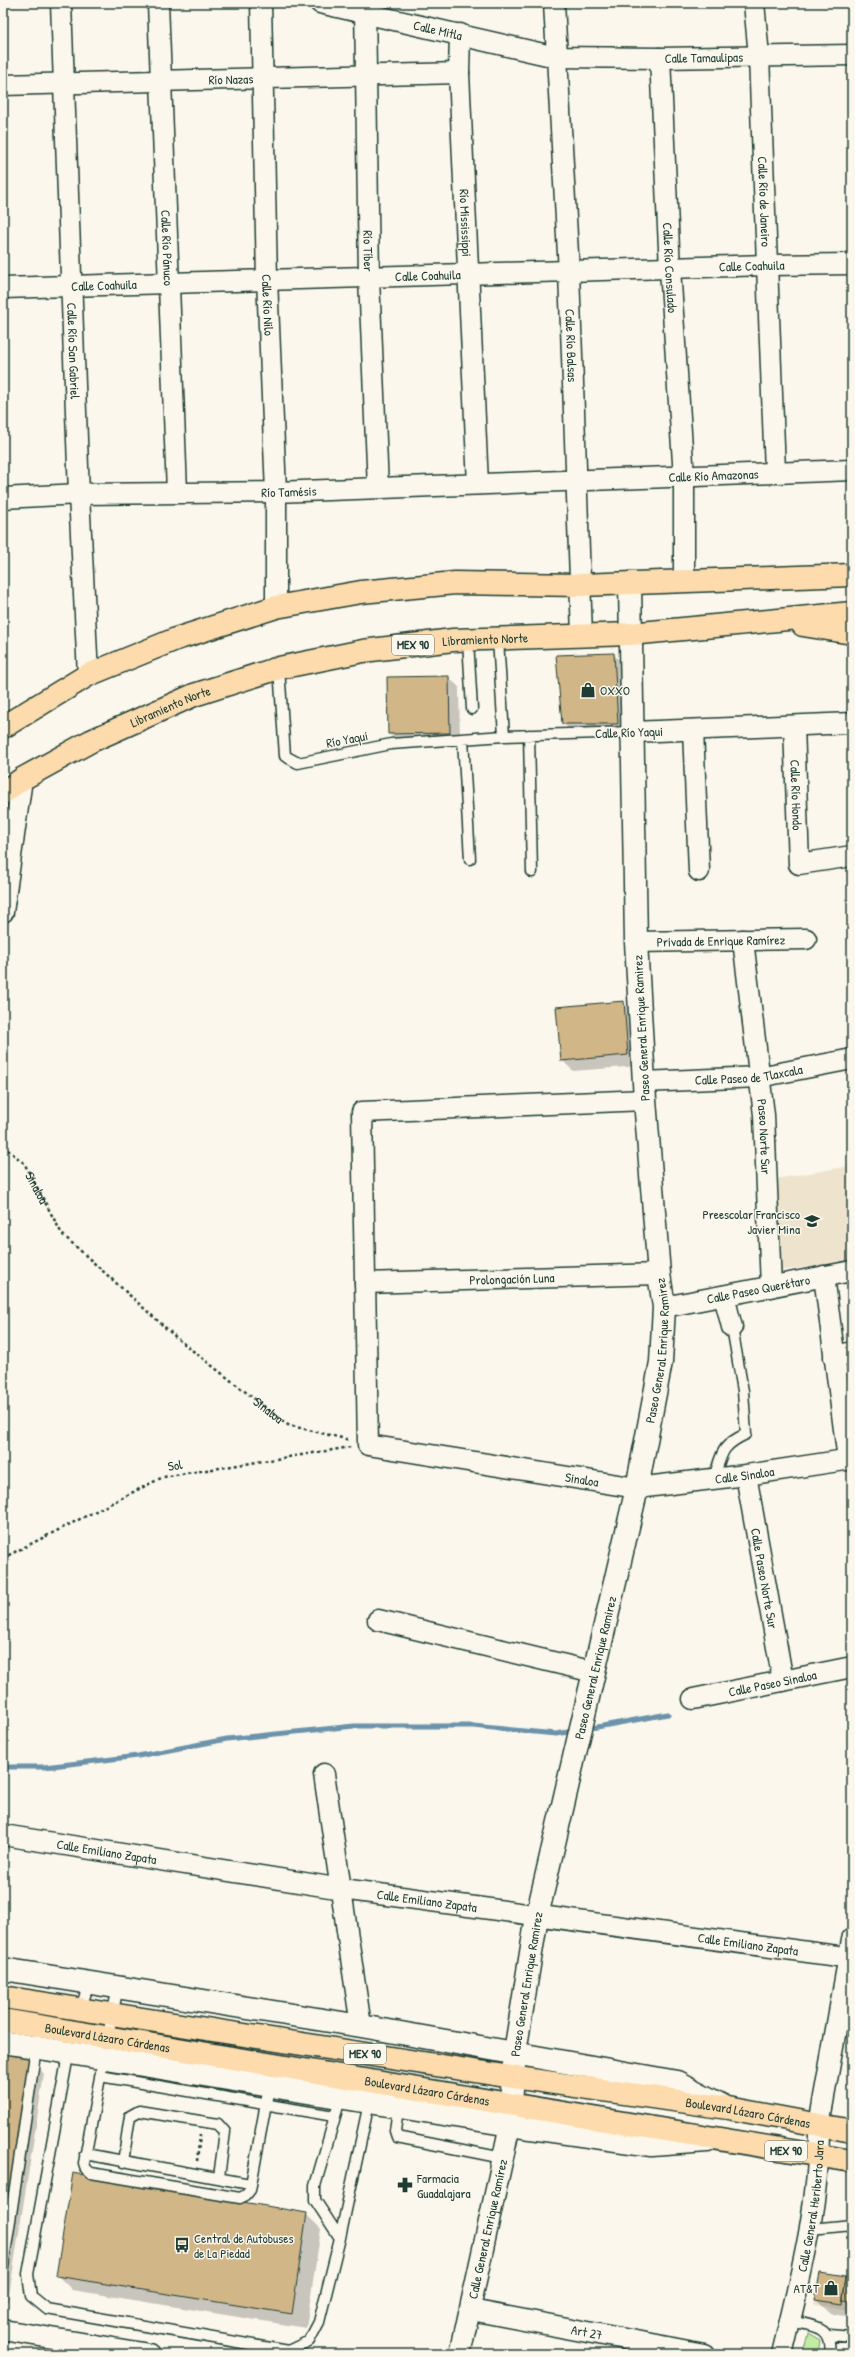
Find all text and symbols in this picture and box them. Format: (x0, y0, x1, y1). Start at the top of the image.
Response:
street label: Calle Mitla (412, 16, 464, 44)
street label: Calle Tamaulipas (665, 48, 743, 67)
street label: Río Nazas (208, 69, 254, 89)
street label: Calle Río de Janeiro (754, 156, 775, 247)
street label: Río Mississippi (455, 189, 476, 257)
street label: Calle Río Pánuco (157, 210, 178, 286)
street label: Calle Río Consulado (659, 222, 682, 314)
street label: Río Tíber (359, 230, 378, 272)
street label: Calle Coahuila (719, 256, 785, 275)
street label: Calle Coahuila (395, 265, 461, 285)
street label: Calle Río Nilo (258, 274, 278, 336)
street label: Calle Coahuila (71, 275, 137, 295)
street label: Calle Río San Gabriel (63, 302, 85, 400)
street label: Calle Río Balsas (561, 309, 582, 383)
street label: Calle Río Amazonas (668, 465, 759, 486)
street label: Río Tamésis (261, 481, 317, 501)
street label: Libramiento Norte (441, 628, 528, 650)
road number: MEX 90 (392, 635, 434, 655)
street label: Libramiento Norte (127, 681, 213, 731)
shop icon: OXXO (579, 681, 597, 699)
place label: OXXO (600, 681, 630, 699)
street label: Calle Río Yaqui (595, 722, 663, 742)
street label: Río Yaqui (325, 726, 369, 752)
street label: Calle Río Hondo (786, 759, 807, 831)
street label: Privada de Enrique Ramírez (657, 930, 786, 951)
street label: Paseo General Enrique Ramirez (628, 954, 654, 1101)
street label: Calle Paseo de Tlaxcala (694, 1060, 804, 1089)
street label: Paseo Norte Sur (753, 1098, 775, 1175)
street label: Sinaloa (21, 1169, 53, 1207)
place label: Preescolar Francisco Javier Mina (702, 1205, 800, 1238)
school or university icon: Preescolar Francisco Javier Mina (803, 1212, 821, 1230)
street label: Prolongación Luna (469, 1268, 555, 1289)
street label: Calle Paseo Querétaro (705, 1270, 811, 1308)
street label: Paseo General Enrique Ramirez (641, 1276, 673, 1425)
street label: Sinaloa (250, 1392, 287, 1427)
street label: Sol (166, 1455, 184, 1475)
street label: Calle Sinaloa (714, 1462, 775, 1488)
street label: Sinaloa (564, 1468, 600, 1491)
street label: Calle Paseo Norte Sur (747, 1527, 782, 1630)
street label: Paseo General Enrique Ramirez (570, 1594, 621, 1741)
street label: Calle Paseo Sinaloa (727, 1665, 818, 1701)
street label: Calle Emiliano Zapata (55, 1835, 158, 1868)
street label: Calle Emiliano Zapata (376, 1885, 478, 1916)
street label: Paseo General Enrique Ramirez (506, 1909, 547, 2057)
street label: Calle Emiliano Zapata (697, 1928, 799, 1960)
street label: Boulevard Lázaro Cárdenas (44, 2018, 171, 2057)
road number: MEX 90 (344, 2044, 386, 2064)
street label: Boulevard Lázaro Cárdenas (363, 2071, 491, 2110)
street label: Boulevard Lázaro Cárdenas (684, 2093, 812, 2132)
street label: Calle General Heriberto Jara (793, 2140, 828, 2273)
road number: MEX 90 (765, 2141, 807, 2161)
street label: Calle General Enrique Ramírez (463, 2157, 511, 2301)
place label: Farmacia Guadalajara (416, 2169, 471, 2202)
pharmacy icon: Farmacia Guadalajara (396, 2176, 414, 2194)
place label: Central de Autobuses de La Piedad (194, 2229, 293, 2262)
bus stop icon: Central de Autobuses de La Piedad (173, 2236, 191, 2254)
place label: AT&T (794, 2279, 820, 2297)
shop icon: AT&T (822, 2279, 840, 2297)
street label: Art 27 (570, 2320, 604, 2344)

